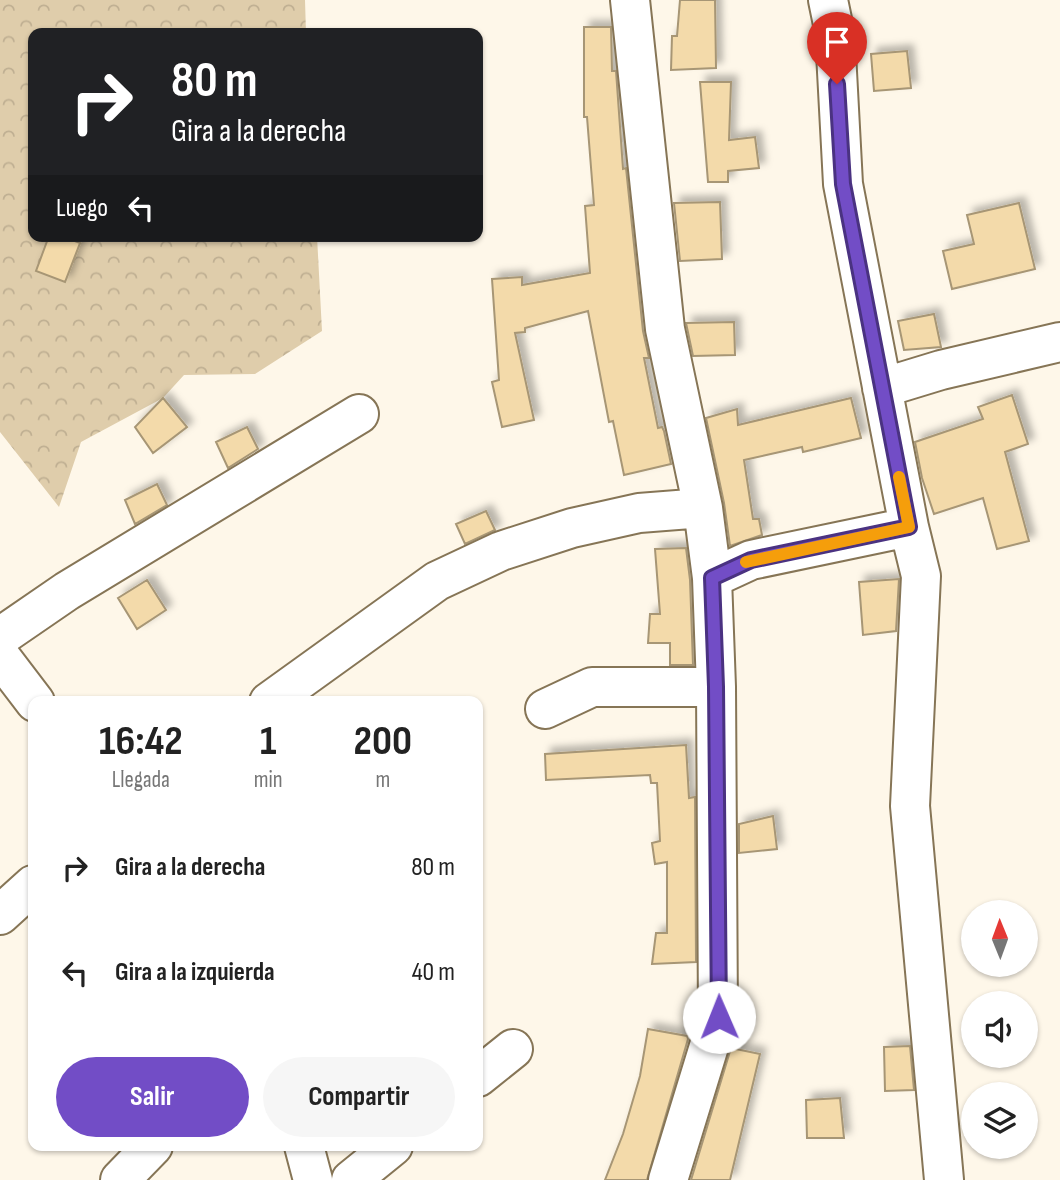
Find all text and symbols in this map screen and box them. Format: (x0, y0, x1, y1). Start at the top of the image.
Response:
pin (807, 12.0, 867, 84)
icon: arrive (818, 23, 856, 61)
text: 80 m (171, 52, 258, 111)
icon: right (56, 56, 147, 147)
text: Gira a la derecha (171, 112, 346, 151)
icon: left (122, 189, 160, 227)
text: Luego (56, 193, 108, 224)
text: 16:42 (99, 716, 183, 767)
text: 1 (260, 716, 276, 767)
text: 200 (354, 716, 412, 767)
text: Llegada (112, 766, 170, 794)
text: min (254, 766, 283, 794)
text: m (375, 766, 390, 794)
icon: right (56, 849, 94, 887)
text: Gira a la derecha (115, 852, 265, 883)
text: 80 m (411, 852, 455, 883)
north arrow (961, 900, 1038, 976)
map controls (961, 900, 1038, 1159)
icon: left (56, 954, 94, 992)
text: Gira a la izquierda (115, 957, 275, 988)
text: 40 m (412, 957, 455, 988)
position arrow (682, 980, 756, 1054)
button: sound (961, 991, 1038, 1068)
button: Salir (56, 1057, 249, 1137)
button: Compartir (263, 1057, 455, 1137)
button: layers (961, 1082, 1038, 1159)

